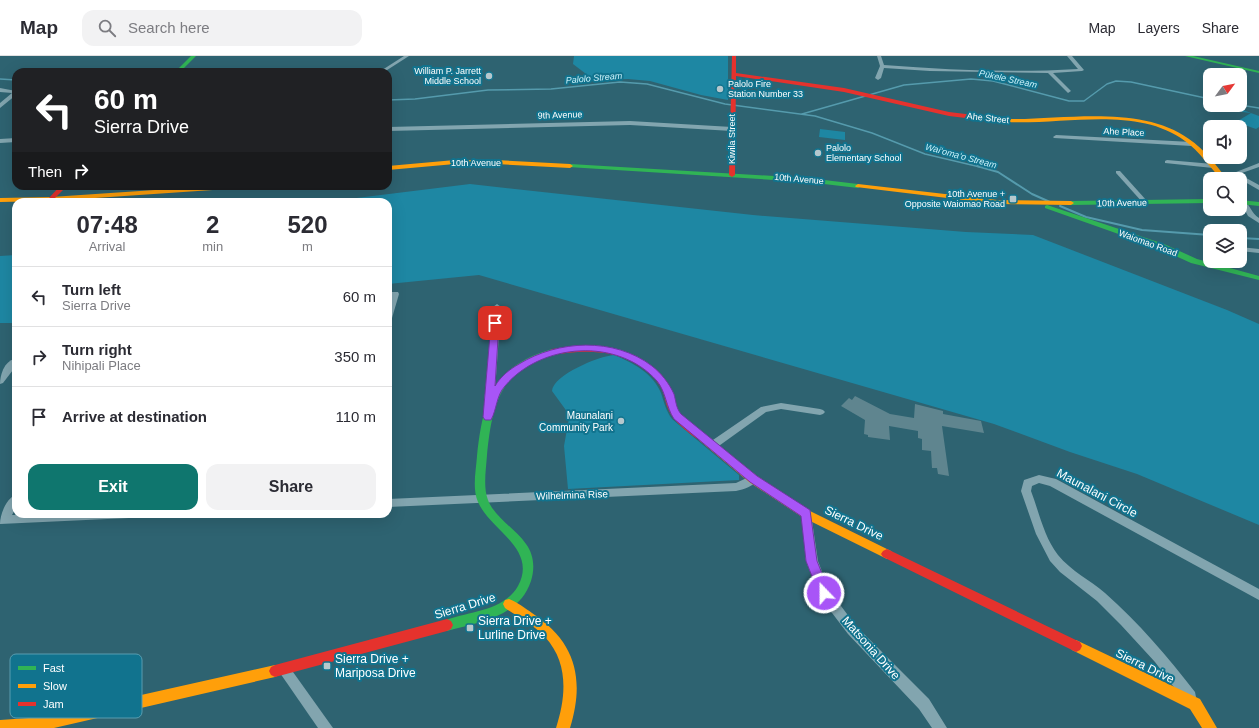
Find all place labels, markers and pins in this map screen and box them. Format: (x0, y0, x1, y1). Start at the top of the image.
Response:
place label: William P. Jarrett Middle School (414, 66, 481, 86)
marker: William P. Jarrett Middle School (484, 71, 494, 81)
place label: Palolo Fire Station Number 33 (728, 79, 803, 99)
marker: Palolo Fire Station Number 33 (715, 84, 725, 94)
place label: Palolo Elementary School (826, 143, 902, 163)
marker: Palolo Elementary School (813, 148, 823, 158)
place label: 10th Avenue + Opposite Waiomao Road (905, 189, 1005, 209)
marker: 10th Avenue + Opposite Waiomao Road (1008, 194, 1018, 204)
pin (478, 306, 512, 340)
place label: Maunalani Community Park (539, 410, 614, 433)
marker: Maunalani Community Park (616, 416, 626, 426)
place label: Sierra Drive + Lurline Drive (478, 614, 552, 642)
marker: Sierra Drive + Lurline Drive (465, 623, 475, 633)
place label: Sierra Drive + Mariposa Drive (335, 652, 416, 680)
marker: Sierra Drive + Mariposa Drive (322, 661, 332, 671)

